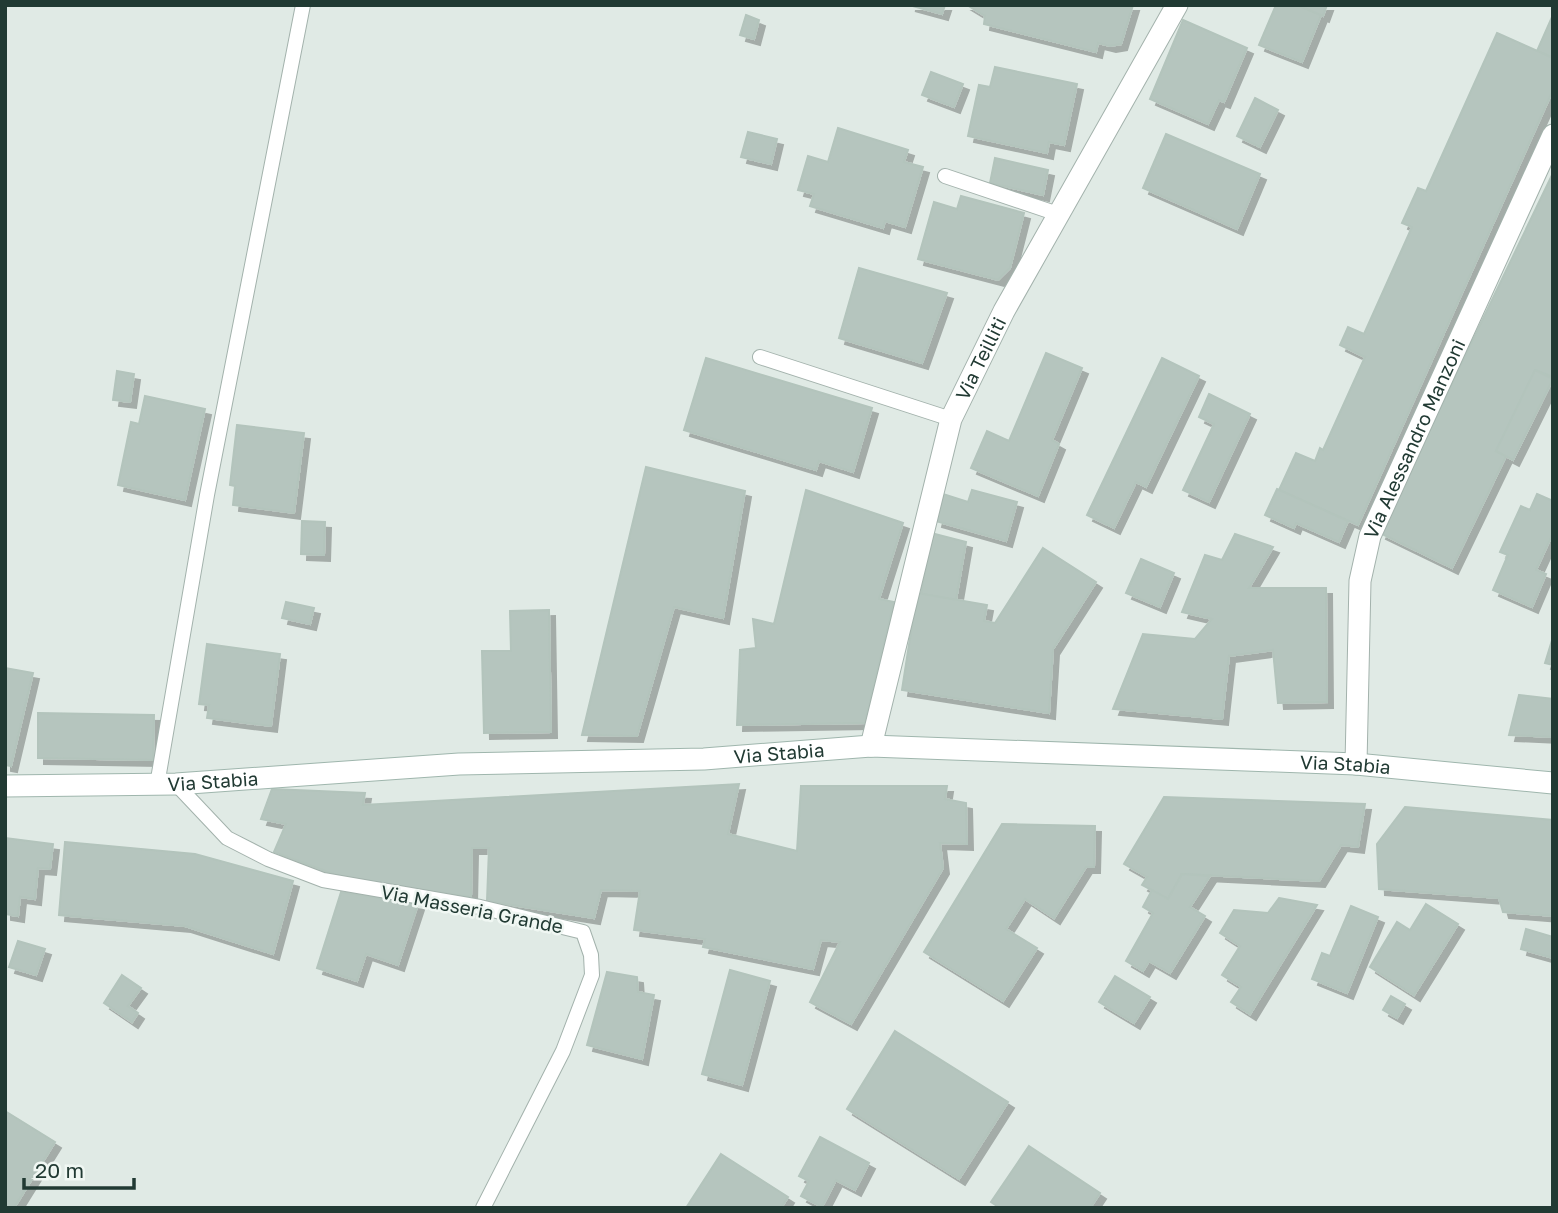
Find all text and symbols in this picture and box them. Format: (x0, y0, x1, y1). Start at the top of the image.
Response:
street label: Via Teilliti (950, 313, 1010, 404)
street label: Via Alessandro Manzoni (1358, 335, 1469, 542)
street label: Via Stabia (733, 738, 825, 768)
street label: Via Stabia (1300, 750, 1392, 778)
street label: Via Stabia (167, 766, 259, 795)
street label: Via Masseria Grande (379, 880, 565, 937)
scale bar (24, 1146, 135, 1190)
text: 20 m (35, 1157, 84, 1183)

